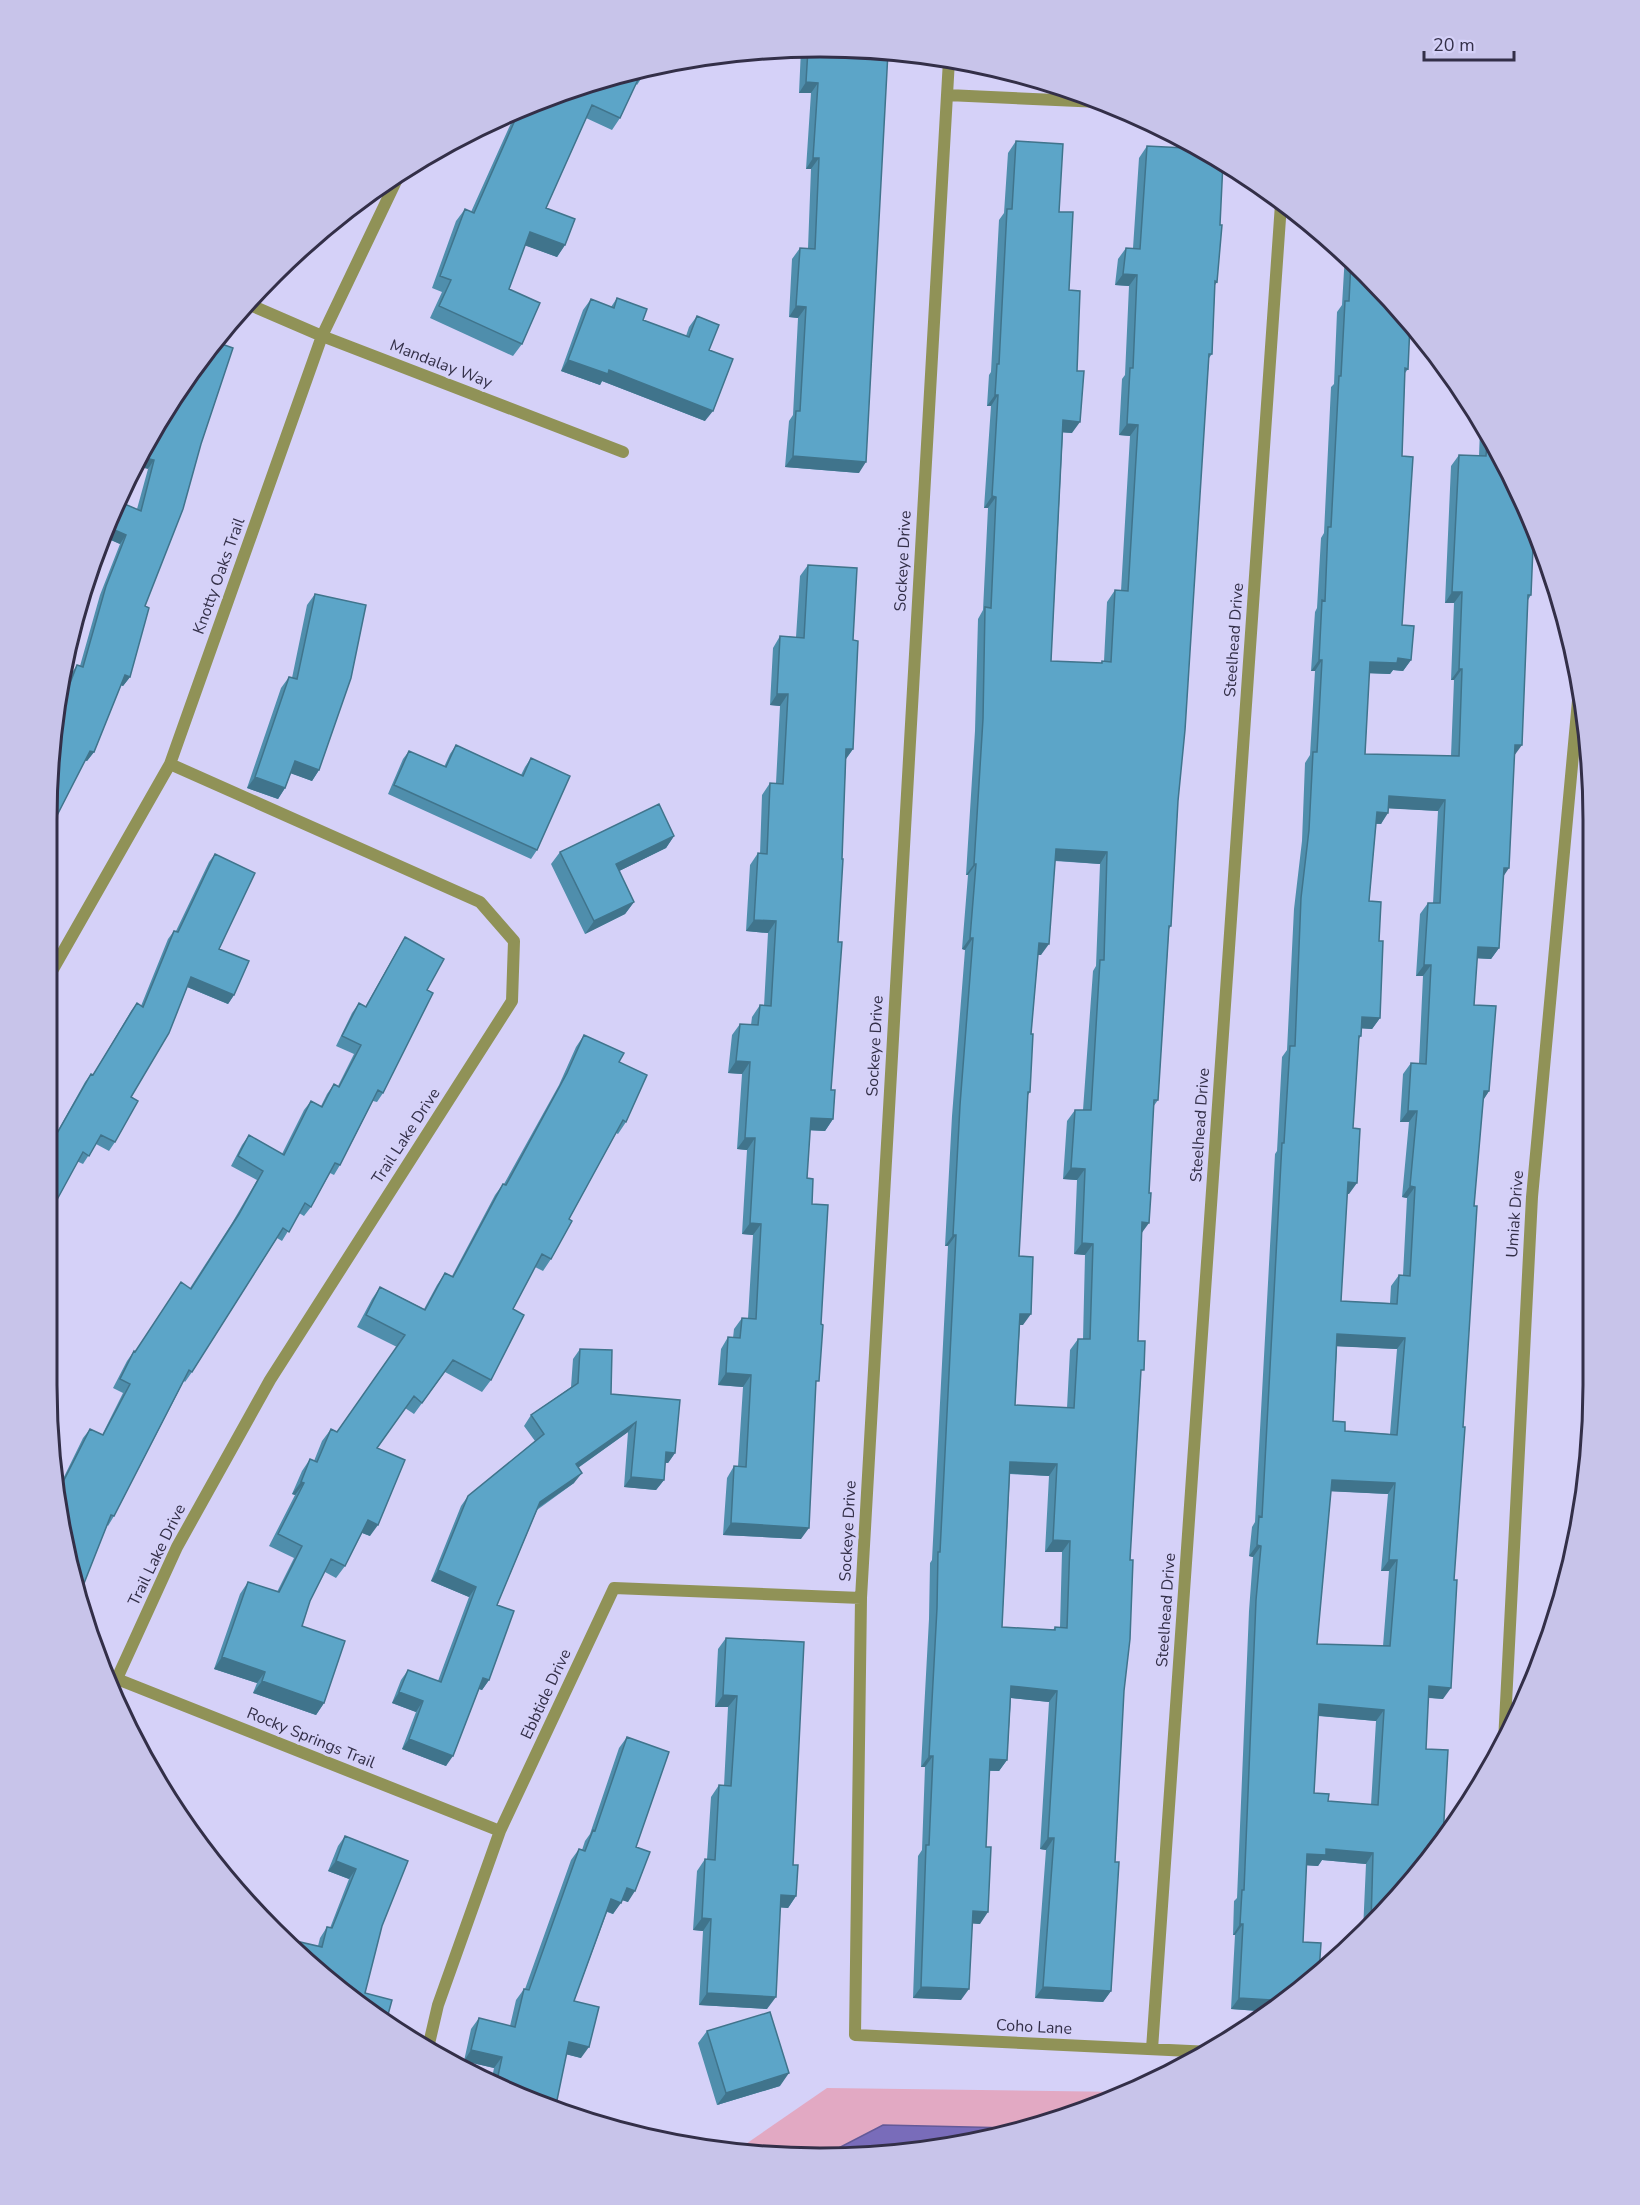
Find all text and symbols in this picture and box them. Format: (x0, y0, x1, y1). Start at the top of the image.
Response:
scale bar (1424, 24, 1514, 62)
text: 20 m (1433, 33, 1475, 57)
street label: Mandalay Way (387, 334, 496, 394)
street label: Sockeye Drive (889, 510, 917, 612)
street label: Knotty Oaks Trail (188, 514, 250, 637)
street label: Steelhead Drive (1219, 582, 1249, 698)
street label: Sockeye Drive (861, 995, 889, 1097)
street label: Steelhead Drive (1185, 1067, 1215, 1183)
street label: Trail Lake Drive (367, 1084, 445, 1188)
street label: Umiak Drive (1501, 1170, 1529, 1258)
street label: Sockeye Drive (834, 1480, 862, 1582)
street label: Trail Lake Drive (123, 1500, 191, 1610)
street label: Steelhead Drive (1151, 1552, 1181, 1668)
street label: Ebbtide Drive (516, 1645, 576, 1743)
street label: Rocky Springs Trail (243, 1702, 379, 1774)
street label: Coho Lane (995, 2014, 1073, 2040)

